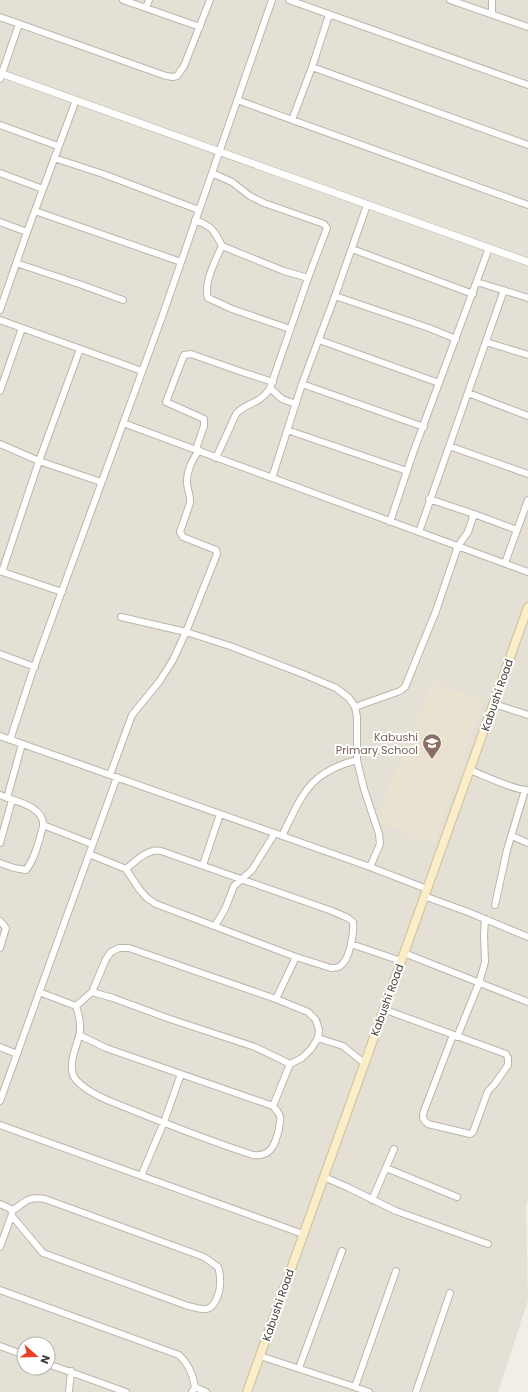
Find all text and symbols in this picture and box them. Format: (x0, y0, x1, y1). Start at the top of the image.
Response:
street label: Kabushi Road (477, 657, 517, 733)
place label: Kabushi Primary School (336, 729, 418, 758)
school or university icon: Kabushi Primary School (421, 732, 443, 760)
street label: Kabushi Road (367, 962, 407, 1038)
street label: Kabushi Road (258, 1267, 298, 1343)
north arrow (16, 1336, 56, 1376)
text: N (36, 1353, 54, 1366)

